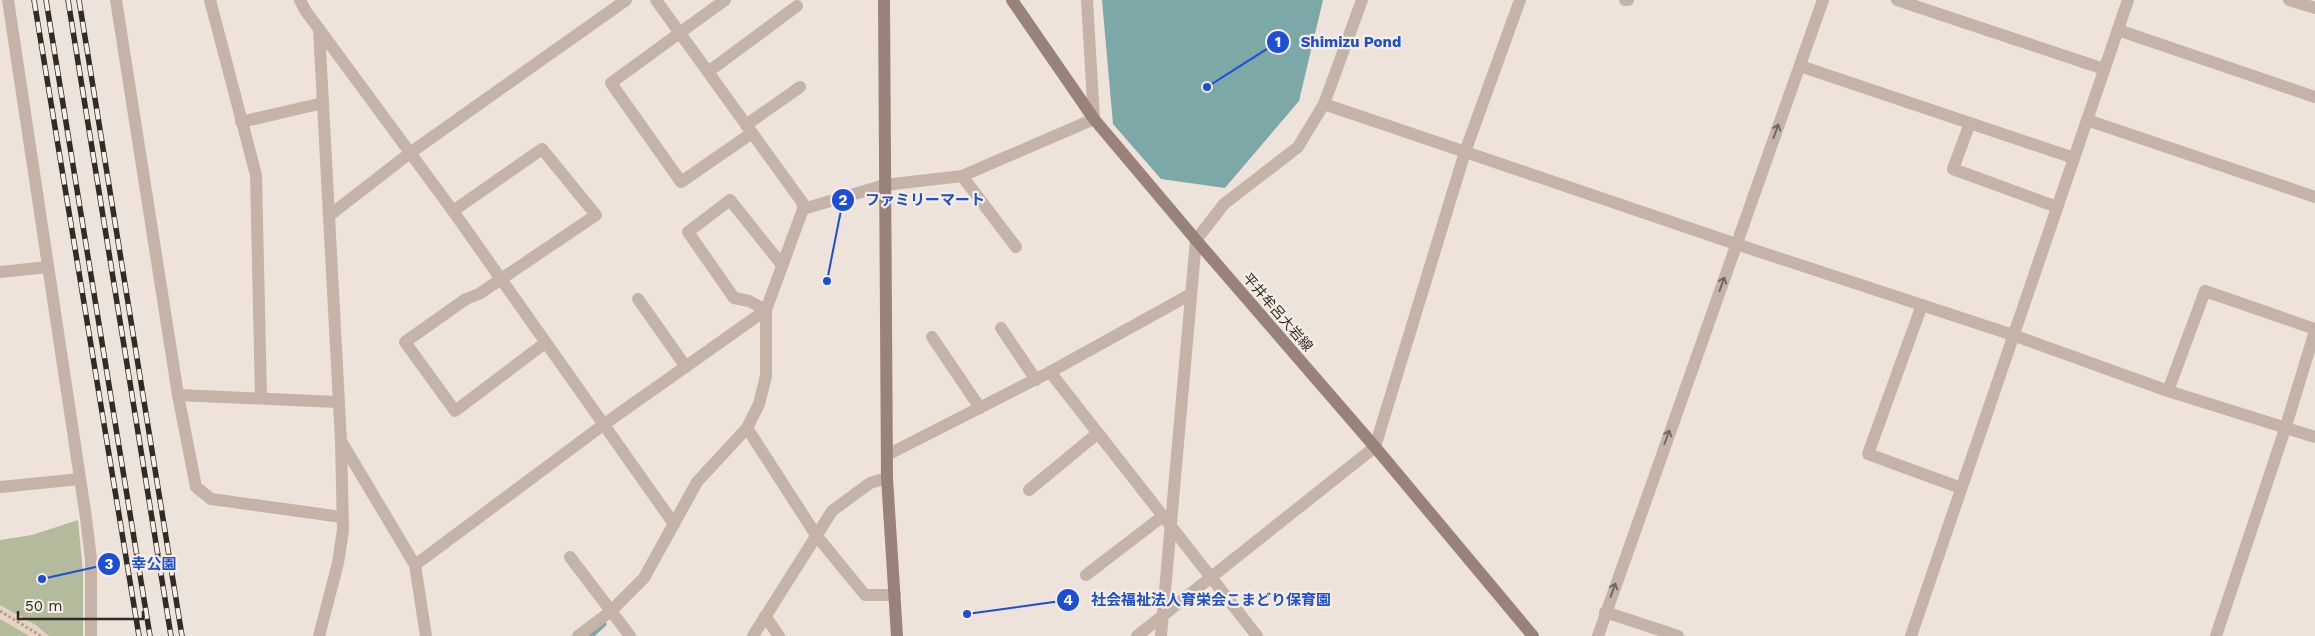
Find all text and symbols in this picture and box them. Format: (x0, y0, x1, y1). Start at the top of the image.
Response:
callout: Shimizu Pond (1265, 27, 1411, 57)
text: 1 (1275, 33, 1281, 51)
text: Shimizu Pond (1301, 33, 1401, 51)
one-way arrow (1772, 123, 1782, 139)
callout: ファミリーマート (830, 185, 995, 215)
text: 2 (839, 191, 848, 209)
text: ファミリーマート (865, 191, 985, 209)
street label: 平井牟呂大岩線 (1240, 270, 1316, 354)
one-way arrow (1718, 276, 1727, 292)
one-way arrow (1663, 429, 1672, 445)
callout: 幸公園 (96, 549, 186, 579)
text: 3 (105, 555, 114, 573)
text: 幸公園 (131, 555, 177, 573)
one-way arrow (1608, 582, 1618, 598)
callout: 社会福祉法人育栄会こまどり保育園 (1056, 585, 1341, 615)
scale bar (18, 588, 142, 620)
text: 4 (1063, 591, 1073, 609)
text: 社会福祉法人育栄会こまどり保育園 (1091, 591, 1331, 609)
text: 50 m (25, 597, 62, 615)

